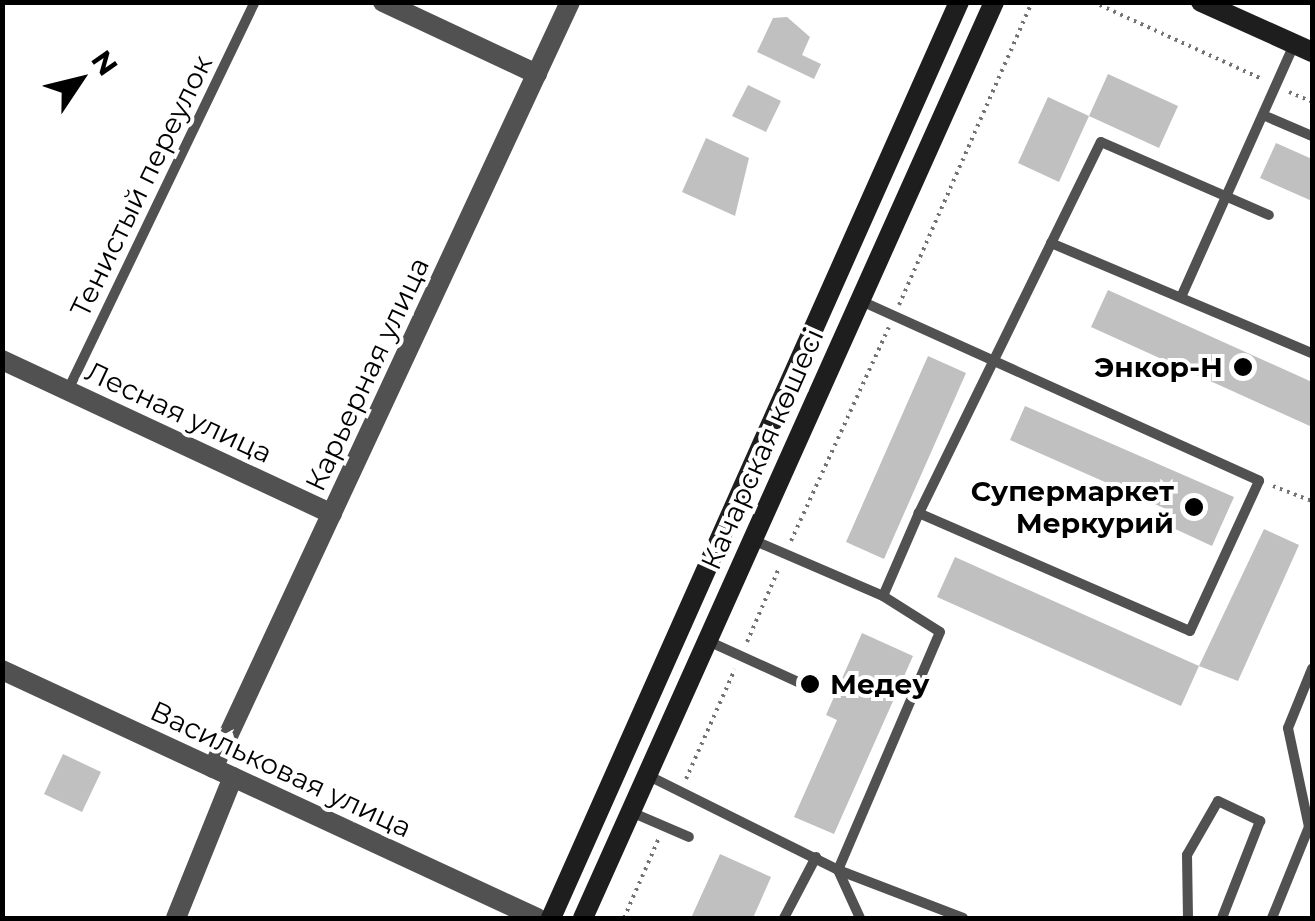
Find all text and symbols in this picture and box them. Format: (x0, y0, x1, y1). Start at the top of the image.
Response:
north arrow (30, 30, 130, 130)
text: N (84, 44, 125, 82)
street label: Тенистый переулок (63, 50, 219, 322)
street label: Карьерная улица (298, 252, 436, 496)
street label: Качарская көшесі (694, 323, 830, 575)
place label: Энкор-Н (1094, 350, 1223, 384)
street label: Лесная улица (80, 354, 278, 470)
marker: Энкор-Н (1232, 356, 1254, 378)
place label: Супермаркет Меркурий (971, 474, 1174, 540)
marker: Супермаркет Меркурий (1183, 496, 1205, 518)
place label: Медеу (830, 667, 929, 701)
marker: Медеу (799, 673, 821, 695)
street label: Васильковая улица (145, 694, 417, 844)

